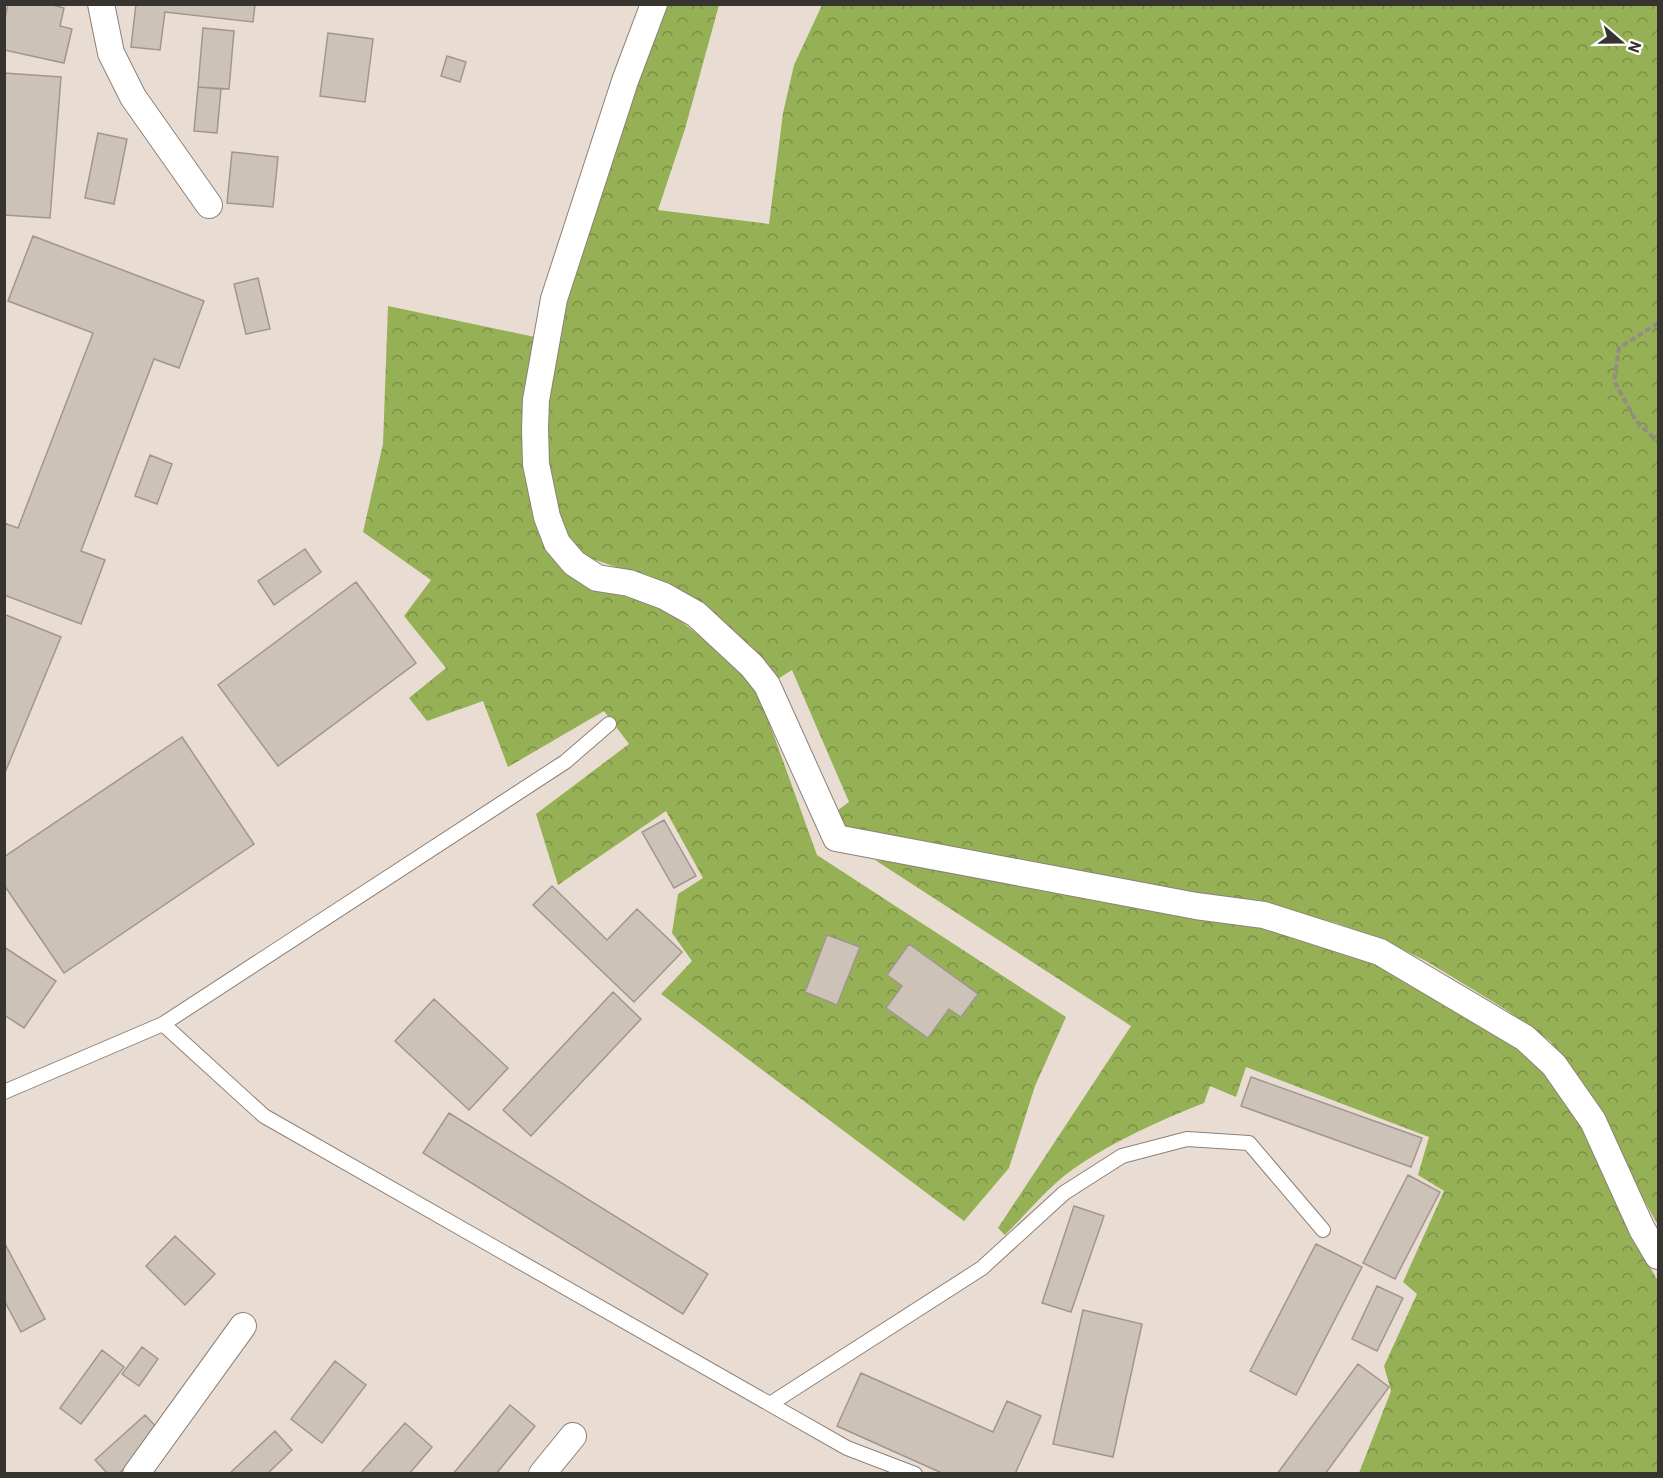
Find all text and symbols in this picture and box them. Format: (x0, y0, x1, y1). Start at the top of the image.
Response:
north arrow (1591, 12, 1651, 72)
text: N (1625, 39, 1646, 56)

